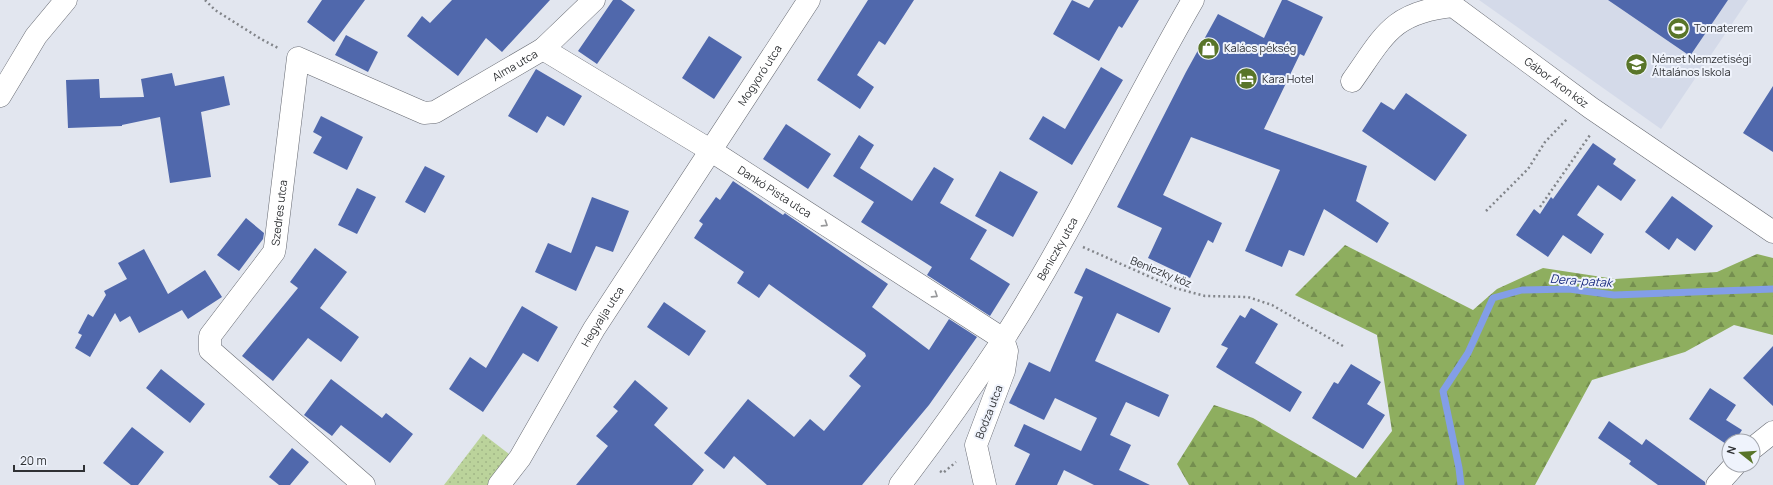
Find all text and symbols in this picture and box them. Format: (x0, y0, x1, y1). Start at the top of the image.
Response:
sports icon: Tornaterem (1666, 15, 1692, 41)
place label: Tornaterem (1694, 20, 1753, 35)
shop icon: Kalács pékség (1195, 35, 1221, 61)
place label: Kalács pékség (1224, 40, 1296, 55)
street label: Mogyoró utca (734, 42, 785, 108)
street label: Alma utca (489, 46, 540, 84)
place label: Német Nemzetiségi Általános Iskola (1652, 51, 1751, 79)
school or university icon: Német Nemzetiségi Általános Iskola (1624, 52, 1650, 78)
street label: Gábor Áron köz (1522, 53, 1592, 111)
hotel icon: Kara Hotel (1233, 66, 1259, 92)
place label: Kara Hotel (1262, 71, 1314, 86)
street label: Dankó Pista utca (735, 162, 815, 221)
street label: Szedres utca (267, 179, 290, 247)
street label: Beniczky utca (1033, 214, 1081, 283)
one-way arrow (821, 219, 828, 226)
street label: Beniczky köz (1128, 252, 1194, 291)
water label: Dera-patak (1549, 270, 1615, 291)
street label: Hegyalja utca (577, 283, 627, 349)
one-way arrow (930, 290, 937, 297)
street label: Bodza utca (971, 383, 1006, 441)
north arrow (1721, 433, 1761, 473)
text: N (1723, 444, 1739, 456)
scale bar (14, 447, 84, 473)
text: 20 m (20, 452, 47, 469)

